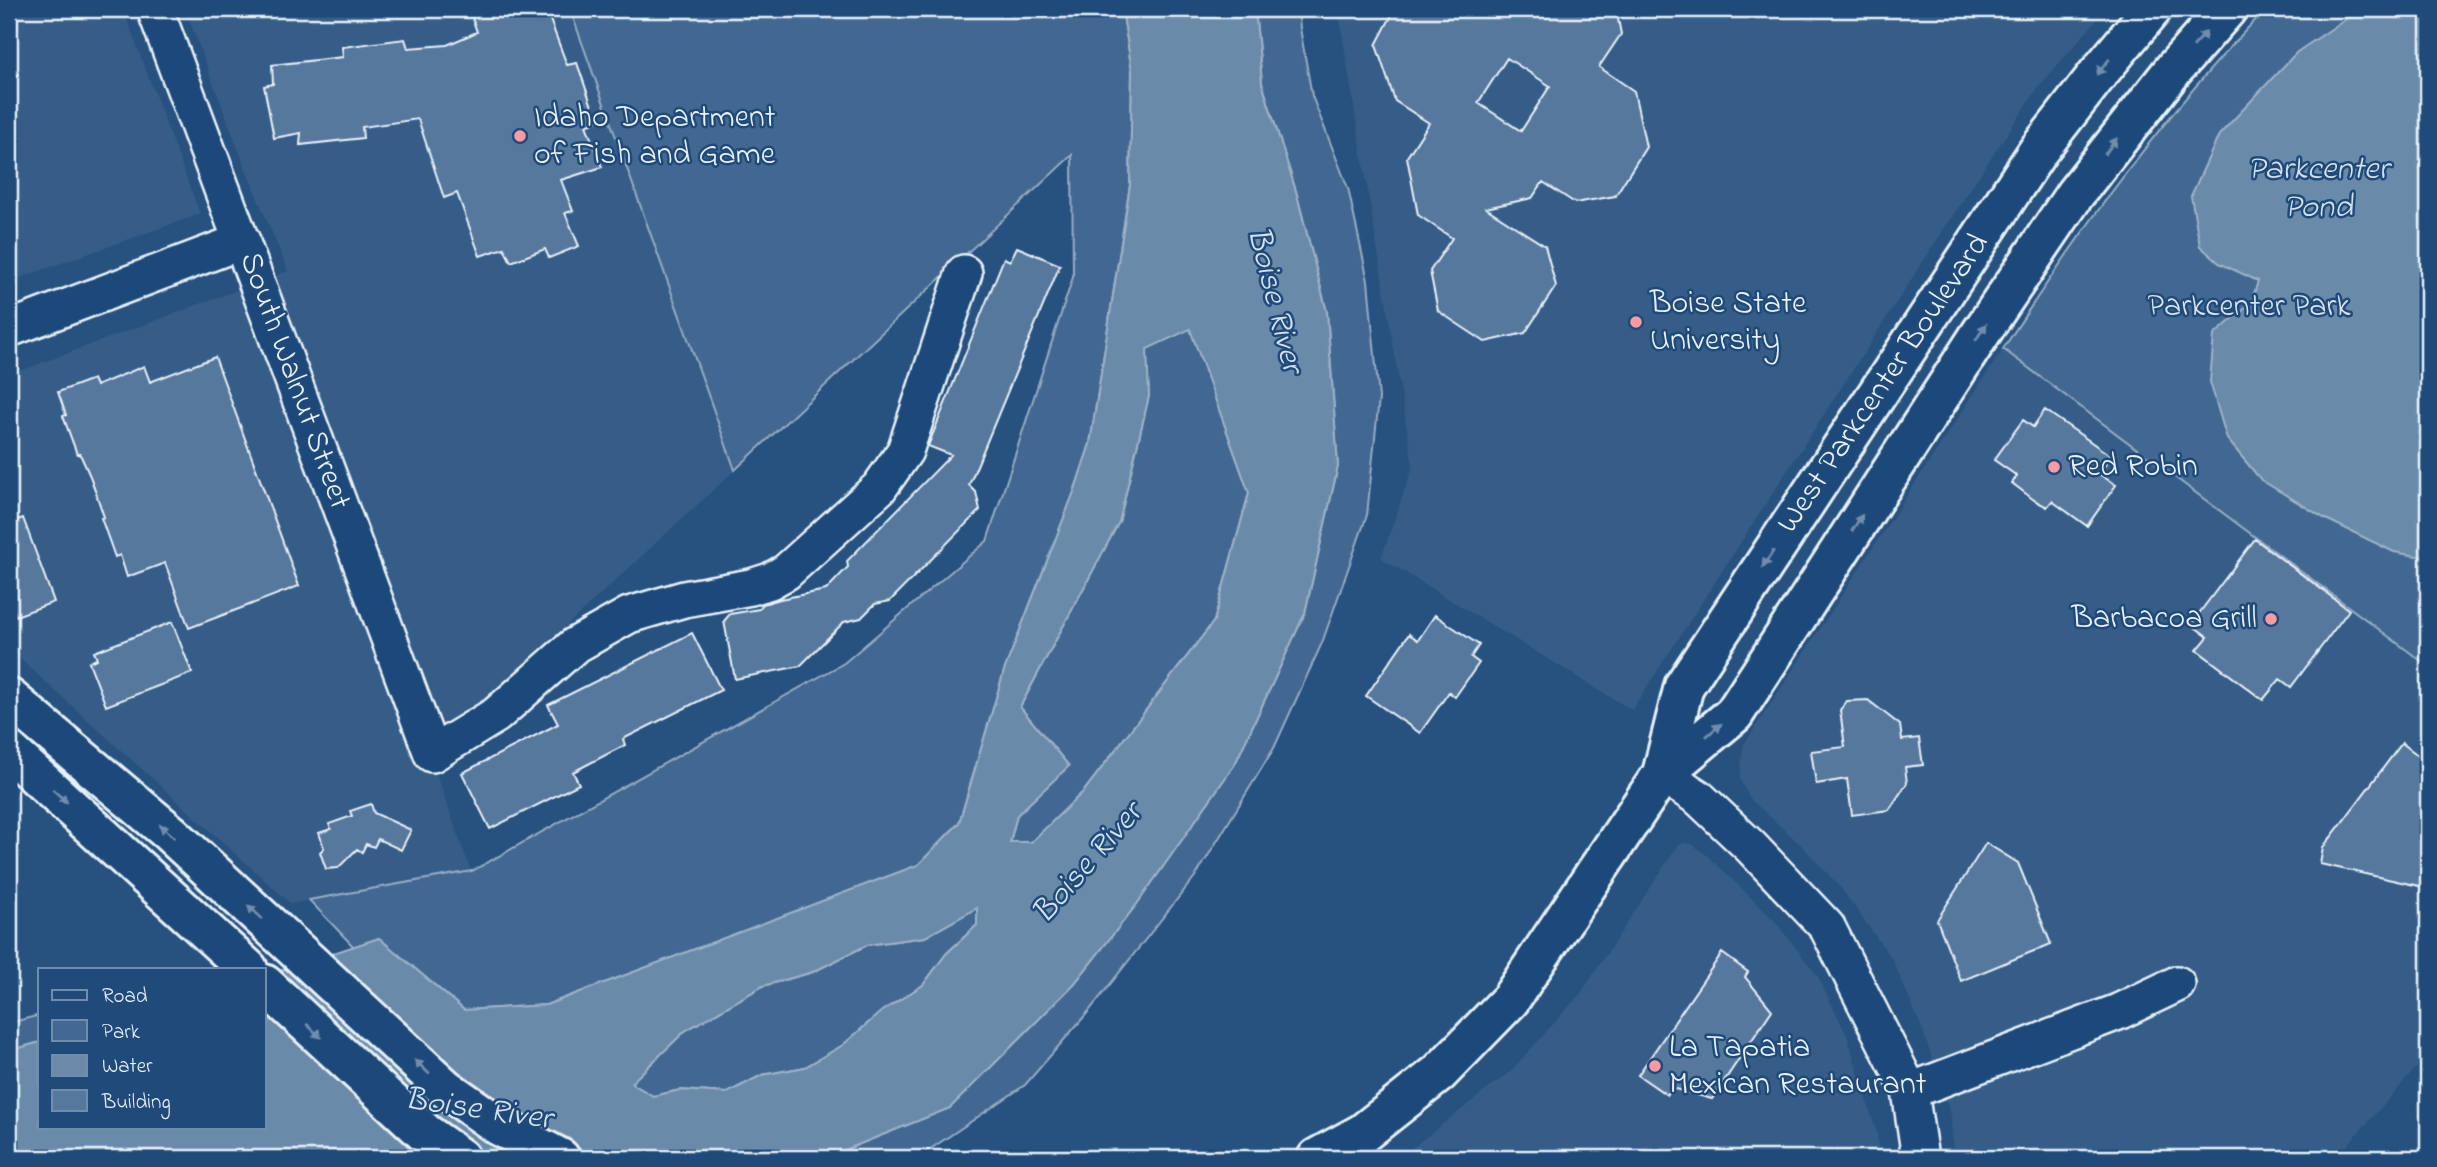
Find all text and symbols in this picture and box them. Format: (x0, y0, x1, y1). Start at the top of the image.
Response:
one-way arrow (2192, 30, 2208, 48)
one-way arrow (2096, 59, 2111, 76)
place label: Idaho Department of Fish and Game (534, 95, 776, 179)
marker: Idaho Department of Fish and Game (512, 128, 528, 144)
one-way arrow (2104, 137, 2118, 155)
water label: Parkcenter Pond (2247, 146, 2392, 232)
water label: Boise River (1233, 222, 1316, 381)
street label: West Parkcenter Boulevard (1766, 225, 2002, 543)
street label: South Walnut Street (226, 246, 362, 516)
place label: Boise State University (1649, 281, 1807, 365)
park label: Parkcenter Park (2148, 284, 2351, 331)
marker: Boise State University (1628, 314, 1644, 330)
one-way arrow (1974, 323, 1987, 342)
place label: Red Robin (2068, 444, 2198, 491)
marker: Red Robin (2046, 459, 2062, 475)
one-way arrow (1851, 514, 1864, 533)
one-way arrow (1761, 550, 1775, 568)
place label: Barbacoa Grill (2070, 596, 2257, 643)
marker: Barbacoa Grill (2263, 611, 2279, 627)
one-way arrow (1706, 723, 1723, 738)
one-way arrow (51, 788, 69, 804)
water label: Boise River (1021, 790, 1157, 936)
one-way arrow (158, 823, 176, 839)
one-way arrow (247, 905, 264, 921)
legend (38, 968, 266, 1128)
text: Road (102, 982, 148, 1012)
text: Park (102, 1018, 141, 1048)
one-way arrow (305, 1022, 322, 1038)
place label: La Tapatia Mexican Restaurant (1669, 1025, 1927, 1109)
text: Water (102, 1052, 153, 1082)
marker: La Tapatia Mexican Restaurant (1647, 1058, 1663, 1074)
one-way arrow (414, 1060, 431, 1076)
water label: Boise River (401, 1076, 558, 1145)
text: Building (101, 1088, 171, 1120)

